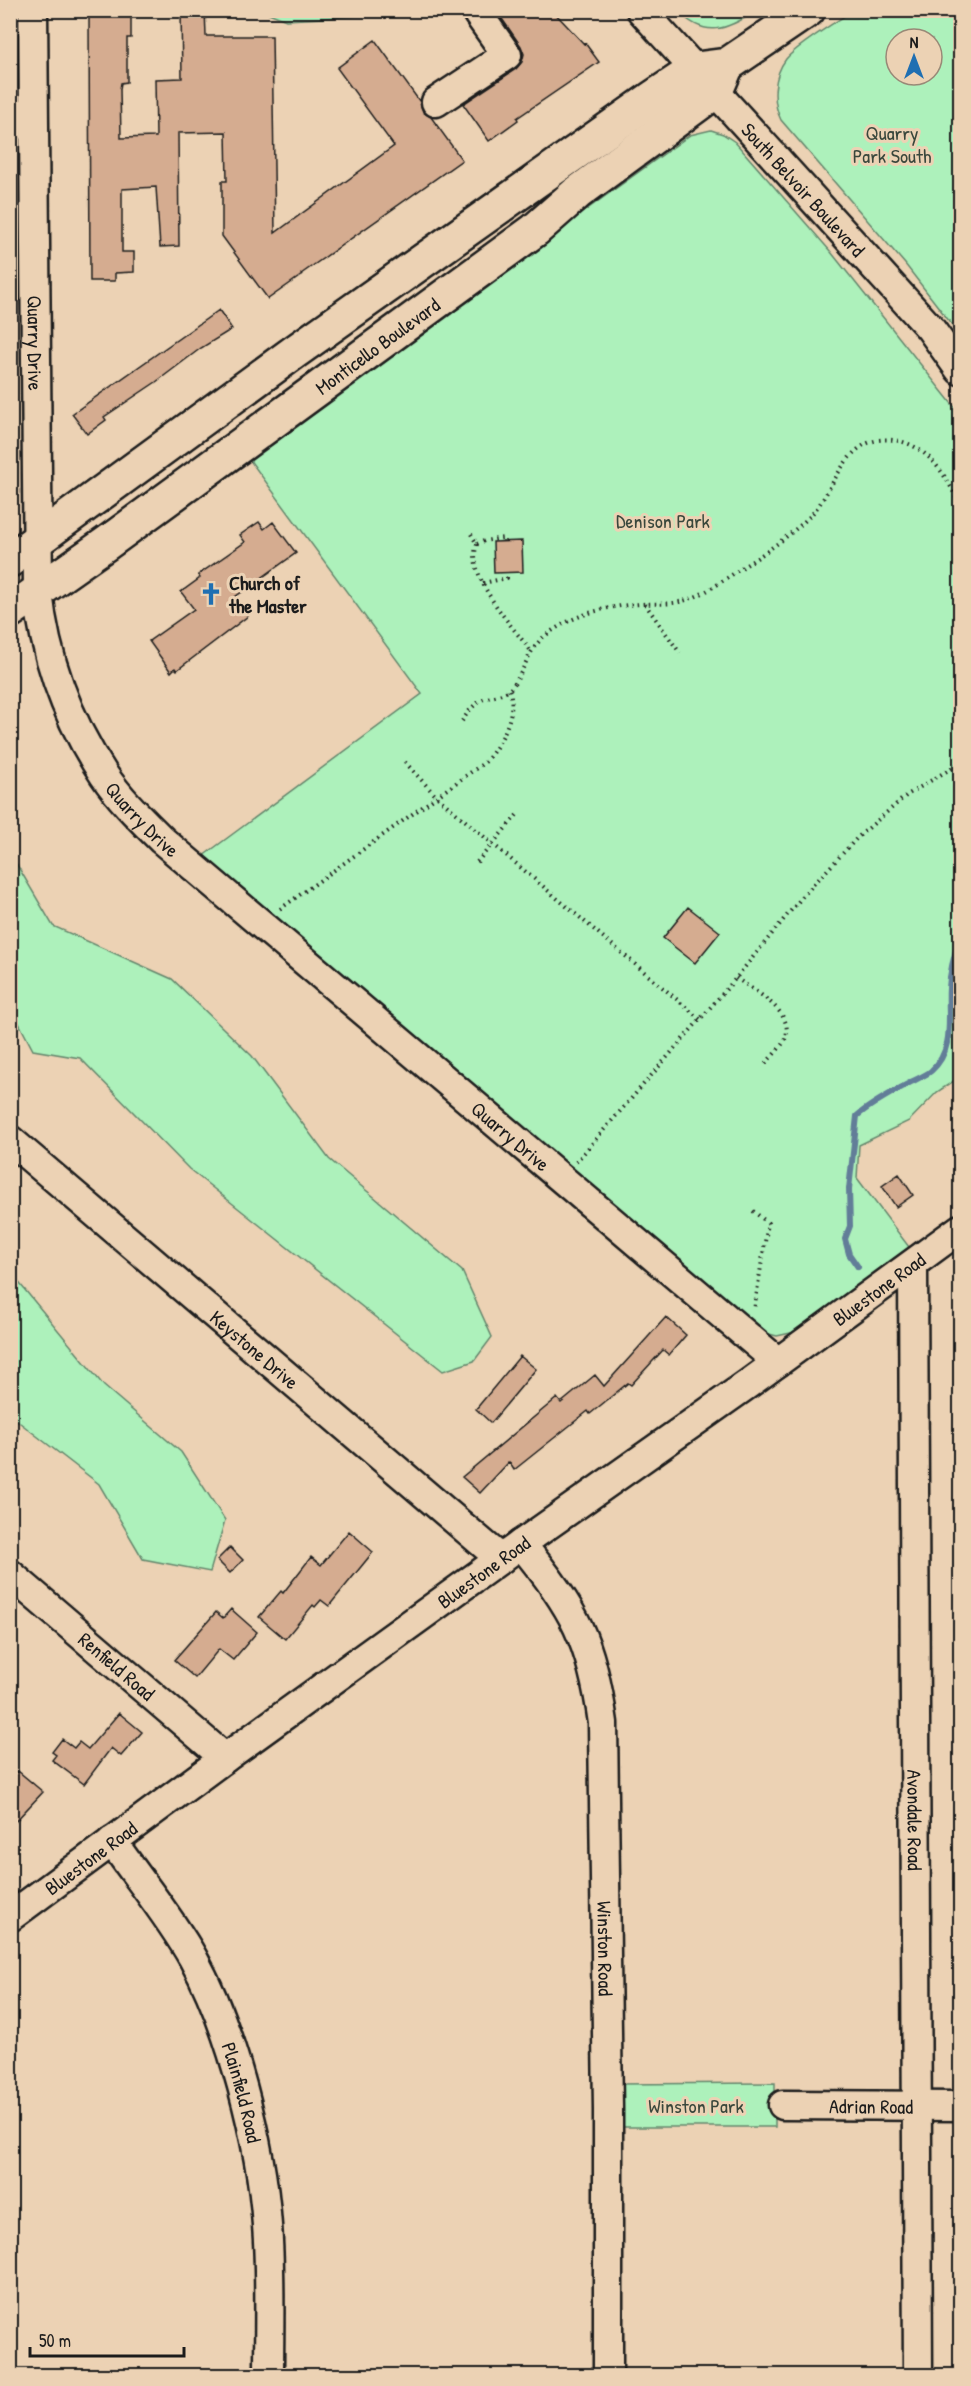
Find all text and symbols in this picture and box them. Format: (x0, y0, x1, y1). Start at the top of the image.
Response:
north arrow (884, 27, 944, 87)
text: N (910, 31, 919, 53)
street label: South Belvoir Boulevard (736, 116, 872, 262)
park label: Quarry Park South (853, 119, 931, 169)
street label: Monticello Boulevard (309, 291, 445, 400)
street label: Quarry Drive (22, 295, 50, 391)
park label: Denison Park (616, 507, 710, 534)
place label: Church of the Master (228, 569, 307, 619)
church icon: Church of the Master (198, 581, 224, 607)
street label: Quarry Drive (100, 776, 185, 863)
street label: Quarry Drive (466, 1095, 556, 1177)
street label: Bluestone Road (827, 1246, 930, 1332)
street label: Keystone Drive (205, 1303, 305, 1395)
street label: Bluestone Road (431, 1528, 535, 1614)
street label: Renfield Road (73, 1625, 161, 1706)
street label: Avondale Road (902, 1769, 929, 1871)
street label: Bluestone Road (39, 1814, 142, 1901)
street label: Winston Road (592, 1901, 620, 1996)
street label: Plainfield Road (216, 2039, 269, 2145)
park label: Winston Park (648, 2092, 744, 2119)
street label: Adrian Road (829, 2092, 913, 2119)
scale bar (30, 2320, 184, 2358)
text: 50 m (39, 2328, 71, 2353)

